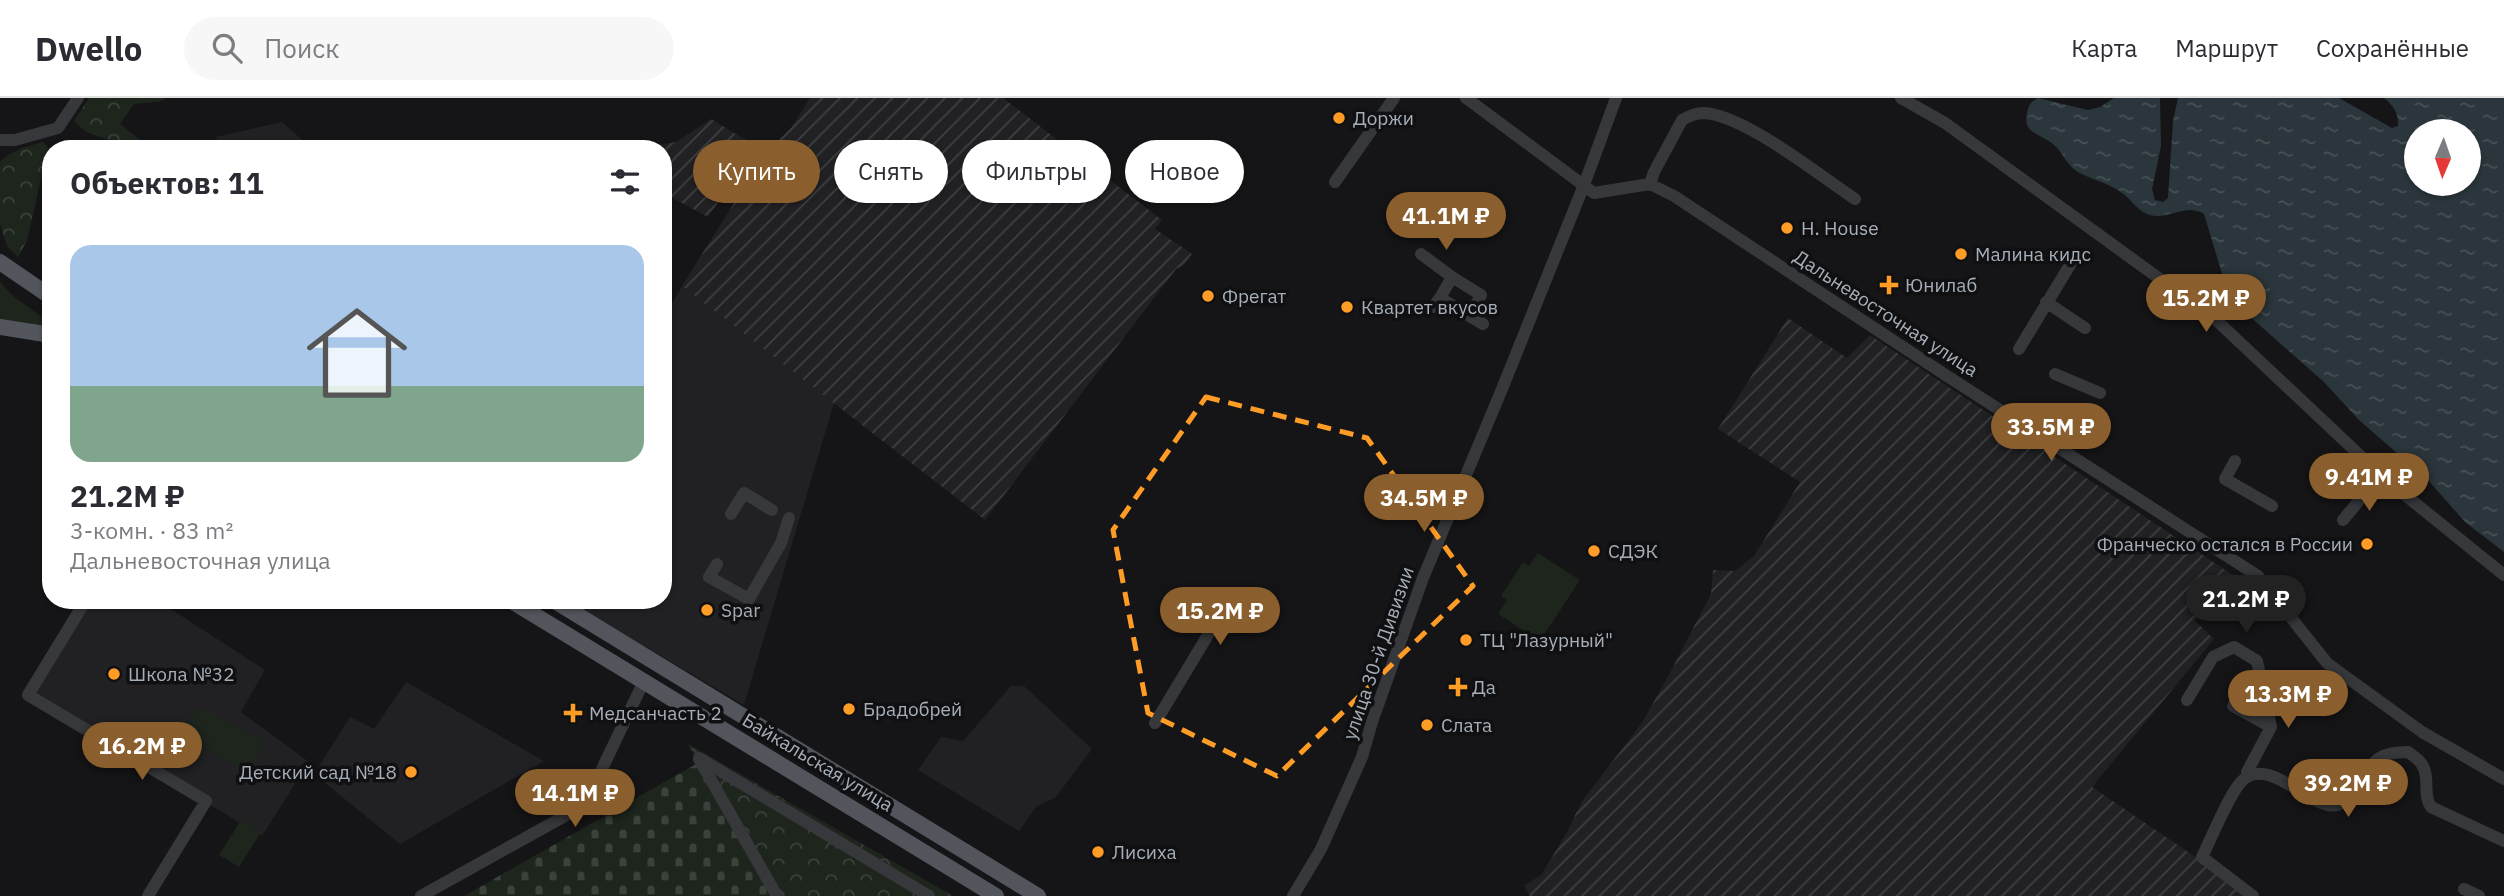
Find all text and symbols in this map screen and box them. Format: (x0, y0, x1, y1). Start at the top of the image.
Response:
search box (184, 17, 674, 80)
text: Dwello (35, 27, 142, 70)
icon: search (208, 29, 246, 67)
text: Поиск (264, 31, 340, 65)
text: Карта (2071, 32, 2137, 64)
text: Маршрут (2175, 32, 2278, 64)
text: Сохранённые (2316, 32, 2469, 64)
place label: Доржи (1353, 106, 1414, 130)
marker: Доржи (1331, 110, 1347, 126)
north arrow (2404, 119, 2482, 196)
map controls (2404, 119, 2481, 196)
chip: Купить (693, 140, 820, 203)
chip: Снять (834, 140, 948, 203)
chip: Фильтры (962, 140, 1111, 203)
chip: Новое (1125, 140, 1244, 203)
text: Объектов: 11 (70, 163, 264, 202)
icon: filters (606, 163, 644, 201)
pin: 41.1M ₽ (1381, 192, 1511, 252)
text: 41.1M ₽ (1402, 200, 1490, 230)
place label: H. House (1801, 216, 1879, 240)
marker: H. House (1779, 220, 1795, 236)
place label: Малина кидс (1975, 242, 2091, 266)
street label: Дальневосточная улица (1789, 244, 1983, 382)
marker: Малина кидс (1953, 246, 1969, 262)
place label: Юнилаб (1905, 273, 1977, 297)
pin: 15.2M ₽ (2141, 274, 2271, 334)
marker: Юнилаб (1879, 275, 1899, 295)
text: 15.2M ₽ (2162, 282, 2250, 312)
place label: Фрегат (1222, 284, 1286, 308)
marker: Фрегат (1200, 288, 1216, 304)
icon: home (294, 290, 420, 416)
place label: Квартет вкусов (1361, 295, 1498, 319)
marker: Квартет вкусов (1339, 299, 1355, 315)
pin: 33.5M ₽ (1986, 404, 2116, 463)
text: 33.5M ₽ (2007, 411, 2095, 441)
pin: 9.41M ₽ (2304, 454, 2434, 513)
text: 9.41M ₽ (2325, 461, 2413, 491)
pin: 34.5M ₽ (1359, 474, 1489, 534)
text: 21.2M ₽ (70, 476, 185, 515)
text: 34.5M ₽ (1380, 482, 1468, 512)
text: 3-комн. · 83 m² (70, 515, 233, 545)
place label: Франческо остался в России (2097, 532, 2353, 556)
marker: Франческо остался в России (2359, 536, 2375, 552)
place label: СДЭК (1608, 539, 1658, 563)
marker: СДЭК (1586, 543, 1602, 559)
text: Дальневосточная улица (70, 545, 331, 575)
street label: улица 30-й Дивизии (1337, 563, 1419, 743)
pin: 21.2M ₽ (2181, 575, 2311, 635)
text: 21.2M ₽ (2202, 583, 2290, 613)
pin: 15.2M ₽ (1155, 588, 1285, 647)
text: 15.2M ₽ (1176, 595, 1264, 625)
place label: Spar (721, 598, 760, 622)
marker: Spar (699, 602, 715, 618)
place label: ТЦ "Лазурный" (1480, 628, 1613, 652)
marker: ТЦ "Лазурный" (1458, 632, 1474, 648)
place label: Школа №32 (128, 662, 235, 686)
marker: Школа №32 (106, 666, 122, 682)
pin: 13.3M ₽ (2223, 670, 2353, 730)
place label: Да (1472, 675, 1496, 699)
text: 13.3M ₽ (2244, 678, 2332, 708)
marker: Да (1450, 679, 1466, 695)
place label: Брадобрей (863, 697, 962, 721)
place label: Медсанчасть 2 (589, 701, 722, 725)
marker: Брадобрей (841, 701, 857, 717)
marker: Медсанчасть 2 (563, 703, 583, 723)
street label: Байкальская улица (738, 707, 898, 817)
place label: Слата (1441, 713, 1492, 737)
marker: Слата (1419, 717, 1435, 733)
pin: 16.2M ₽ (77, 722, 207, 782)
text: 16.2M ₽ (98, 730, 186, 760)
place label: Детский сад №18 (239, 760, 397, 784)
pin: 39.2M ₽ (2283, 760, 2413, 819)
marker: Детский сад №18 (403, 764, 419, 780)
text: 39.2M ₽ (2304, 767, 2392, 797)
pin: 14.1M ₽ (510, 770, 640, 829)
text: 14.1M ₽ (531, 777, 619, 807)
place label: Лисиха (1112, 840, 1177, 864)
marker: Лисиха (1090, 844, 1106, 860)

